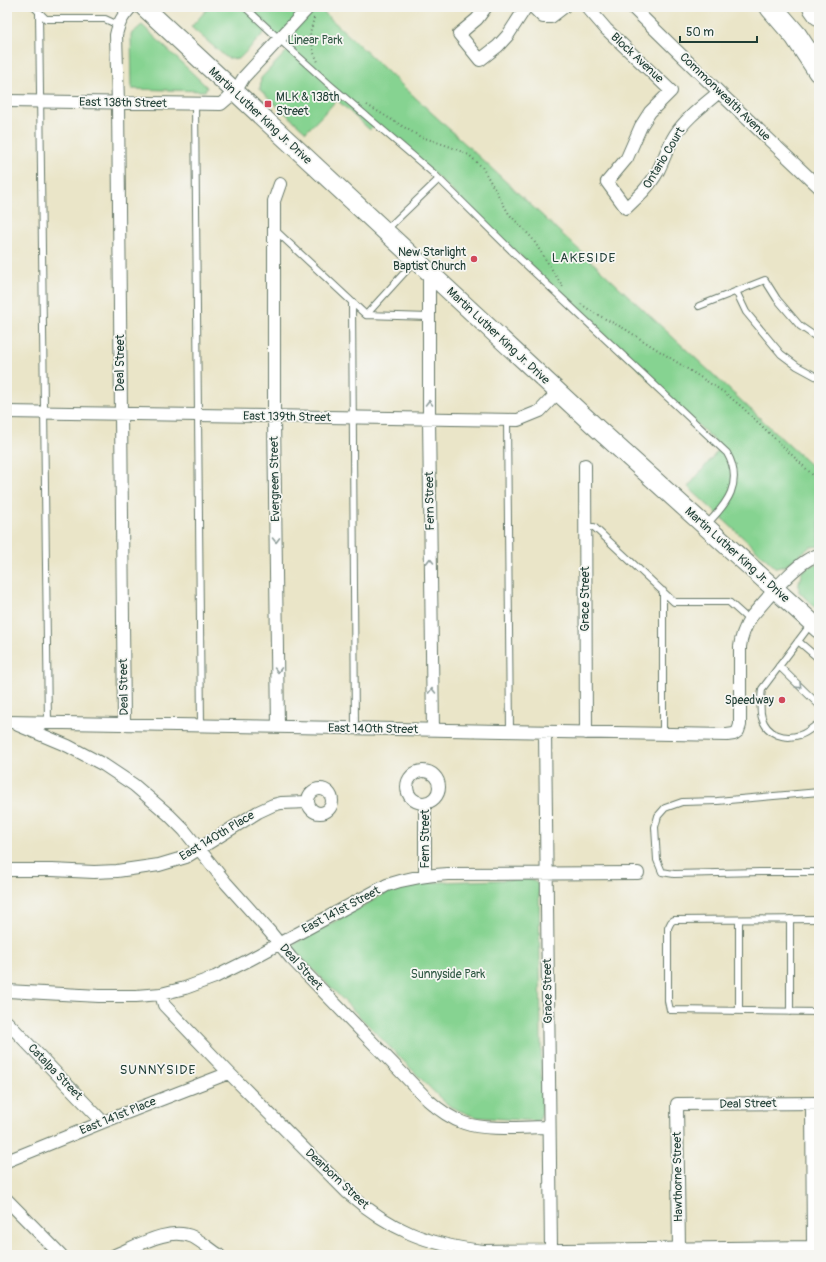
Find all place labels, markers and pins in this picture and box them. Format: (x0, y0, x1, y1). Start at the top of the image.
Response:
place label: MLK & 138th Street (276, 90, 340, 119)
marker: MLK & 138th Street (263, 99, 273, 109)
place label: New Starlight Baptist Church (393, 245, 466, 274)
marker: New Starlight Baptist Church (469, 254, 479, 264)
place label: Speedway (725, 693, 774, 708)
marker: Speedway (777, 695, 787, 705)

